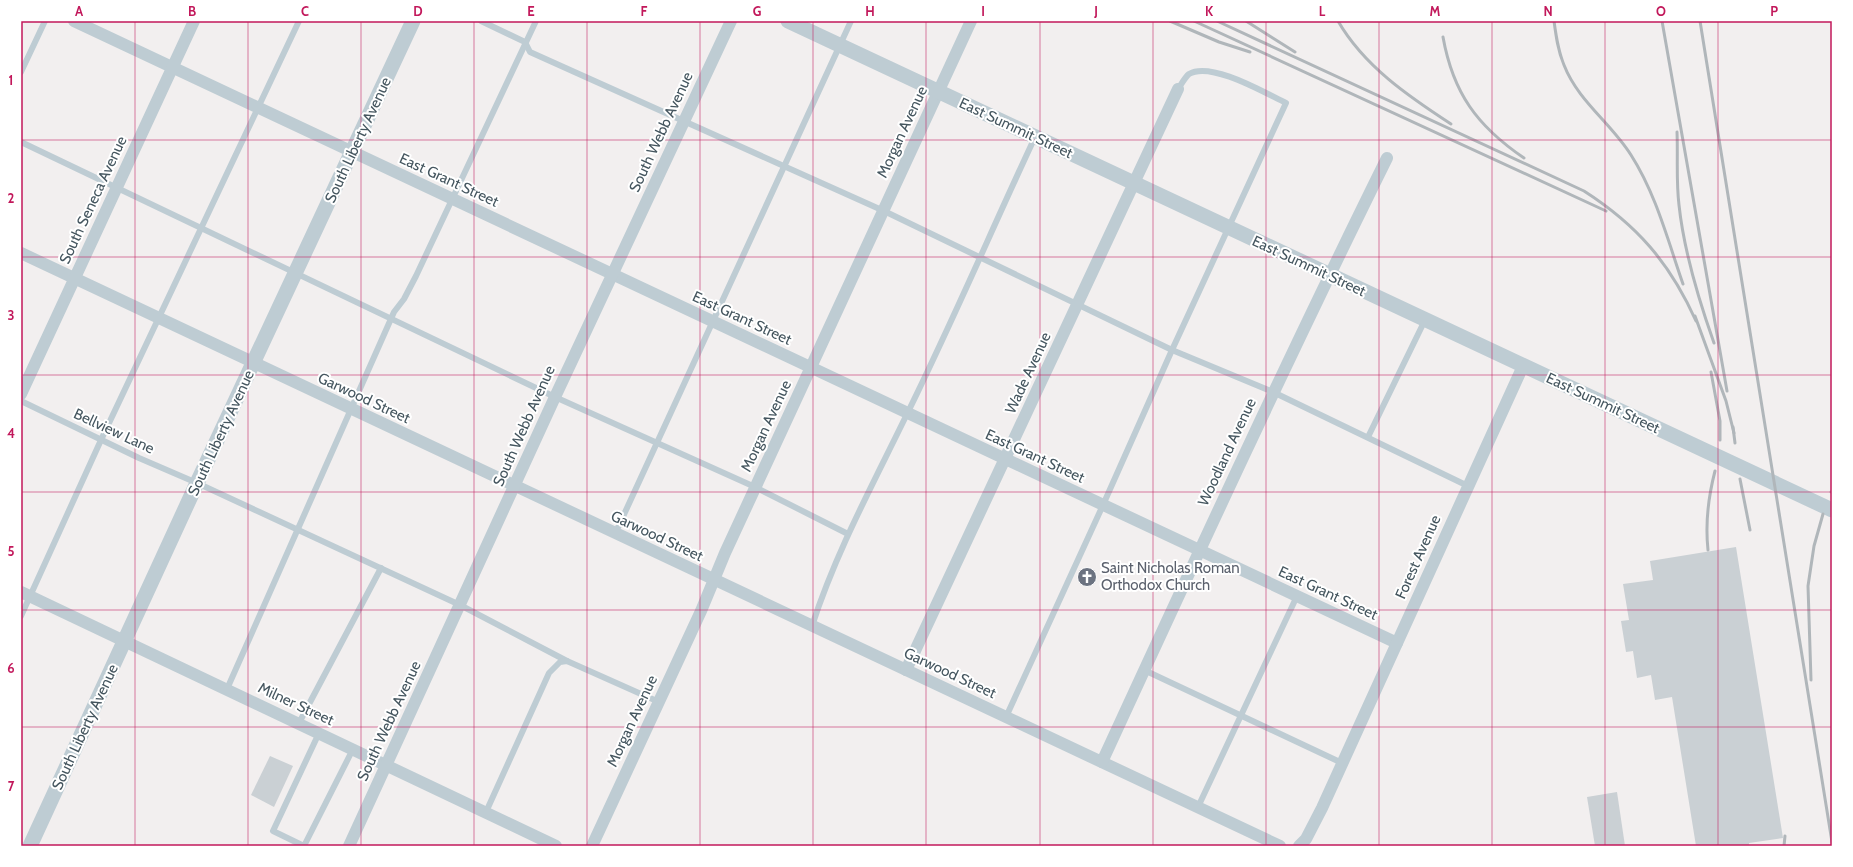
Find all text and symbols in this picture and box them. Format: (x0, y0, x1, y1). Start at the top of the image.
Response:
text: A (75, 3, 84, 19)
text: B (188, 3, 196, 19)
text: C (301, 3, 309, 19)
text: D (413, 3, 423, 19)
text: E (527, 3, 535, 19)
text: F (641, 3, 648, 19)
text: G (753, 3, 762, 19)
text: H (865, 3, 875, 19)
text: I (981, 3, 985, 19)
text: J (1093, 3, 1098, 19)
text: K (1205, 3, 1214, 19)
text: L (1319, 3, 1326, 19)
text: M (1430, 3, 1441, 19)
text: N (1543, 3, 1553, 19)
text: O (1656, 3, 1666, 19)
text: P (1770, 3, 1778, 19)
street label: South Webb Avenue (625, 69, 697, 195)
text: 1 (9, 72, 13, 88)
street label: South Liberty Avenue (321, 74, 395, 206)
street label: Morgan Avenue (873, 83, 931, 181)
street label: East Summit Street (956, 94, 1076, 162)
street label: South Seneca Avenue (55, 133, 131, 267)
street label: East Grant Street (397, 149, 501, 211)
text: 2 (8, 190, 15, 206)
street label: East Summit Street (1249, 232, 1369, 300)
street label: East Grant Street (690, 287, 794, 349)
text: 3 (7, 307, 15, 323)
street label: Wade Avenue (1001, 329, 1055, 417)
street label: South Webb Avenue (489, 363, 559, 489)
street label: South Liberty Avenue (184, 367, 258, 499)
street label: Garwood Street (315, 369, 413, 427)
street label: East Summit Street (1543, 369, 1663, 437)
street label: Morgan Avenue (737, 377, 795, 475)
street label: Woodland Avenue (1194, 395, 1260, 509)
street label: Bellview Lane (71, 404, 157, 458)
text: 4 (7, 425, 15, 441)
street label: East Grant Street (983, 425, 1087, 487)
street label: Garwood Street (608, 507, 706, 565)
street label: Forest Avenue (1392, 512, 1445, 602)
text: 5 (8, 543, 15, 559)
place label: Saint Nicholas Roman Orthodox Church (1101, 559, 1240, 594)
street label: East Grant Street (1276, 562, 1380, 624)
church icon: Saint Nicholas Roman Orthodox Church (1076, 566, 1098, 588)
street label: Garwood Street (901, 644, 999, 702)
street label: South Webb Avenue (353, 658, 425, 784)
text: 6 (7, 660, 15, 676)
street label: South Liberty Avenue (48, 661, 122, 793)
street label: Morgan Avenue (603, 672, 661, 770)
street label: Milner Street (255, 679, 337, 729)
text: 7 (8, 778, 15, 794)

